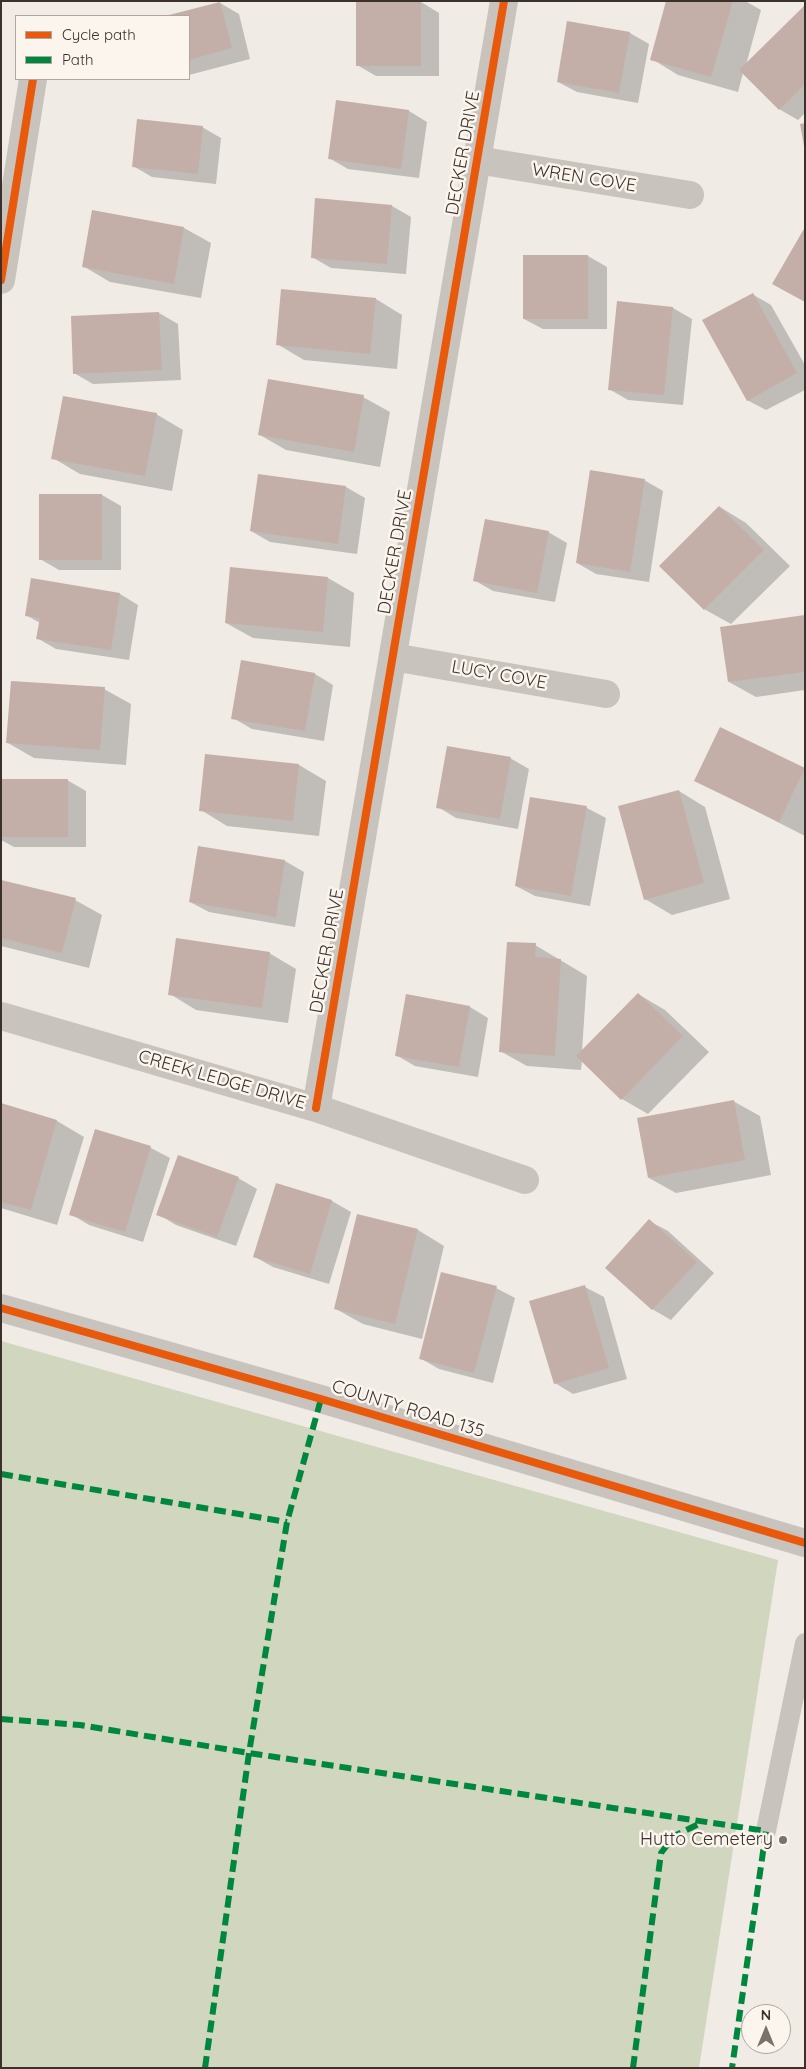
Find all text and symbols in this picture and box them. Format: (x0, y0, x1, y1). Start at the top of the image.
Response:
legend (15, 15, 190, 80)
text: Cycle path (62, 25, 136, 44)
text: Path (62, 50, 94, 69)
street label: DECKER DRIVE (441, 89, 485, 217)
street label: WREN COVE (530, 159, 638, 197)
street label: DECKER DRIVE (373, 488, 417, 616)
street label: LUCY COVE (450, 656, 548, 694)
street label: DECKER DRIVE (305, 887, 349, 1015)
street label: CREEK LEDGE DRIVE (136, 1046, 308, 1114)
street label: COUNTY ROAD 135 (329, 1376, 487, 1442)
place label: Hutto Cemetery (640, 1829, 773, 1851)
marker: Hutto Cemetery (777, 1834, 789, 1846)
north arrow (741, 2004, 791, 2054)
text: N (761, 2006, 771, 2024)

